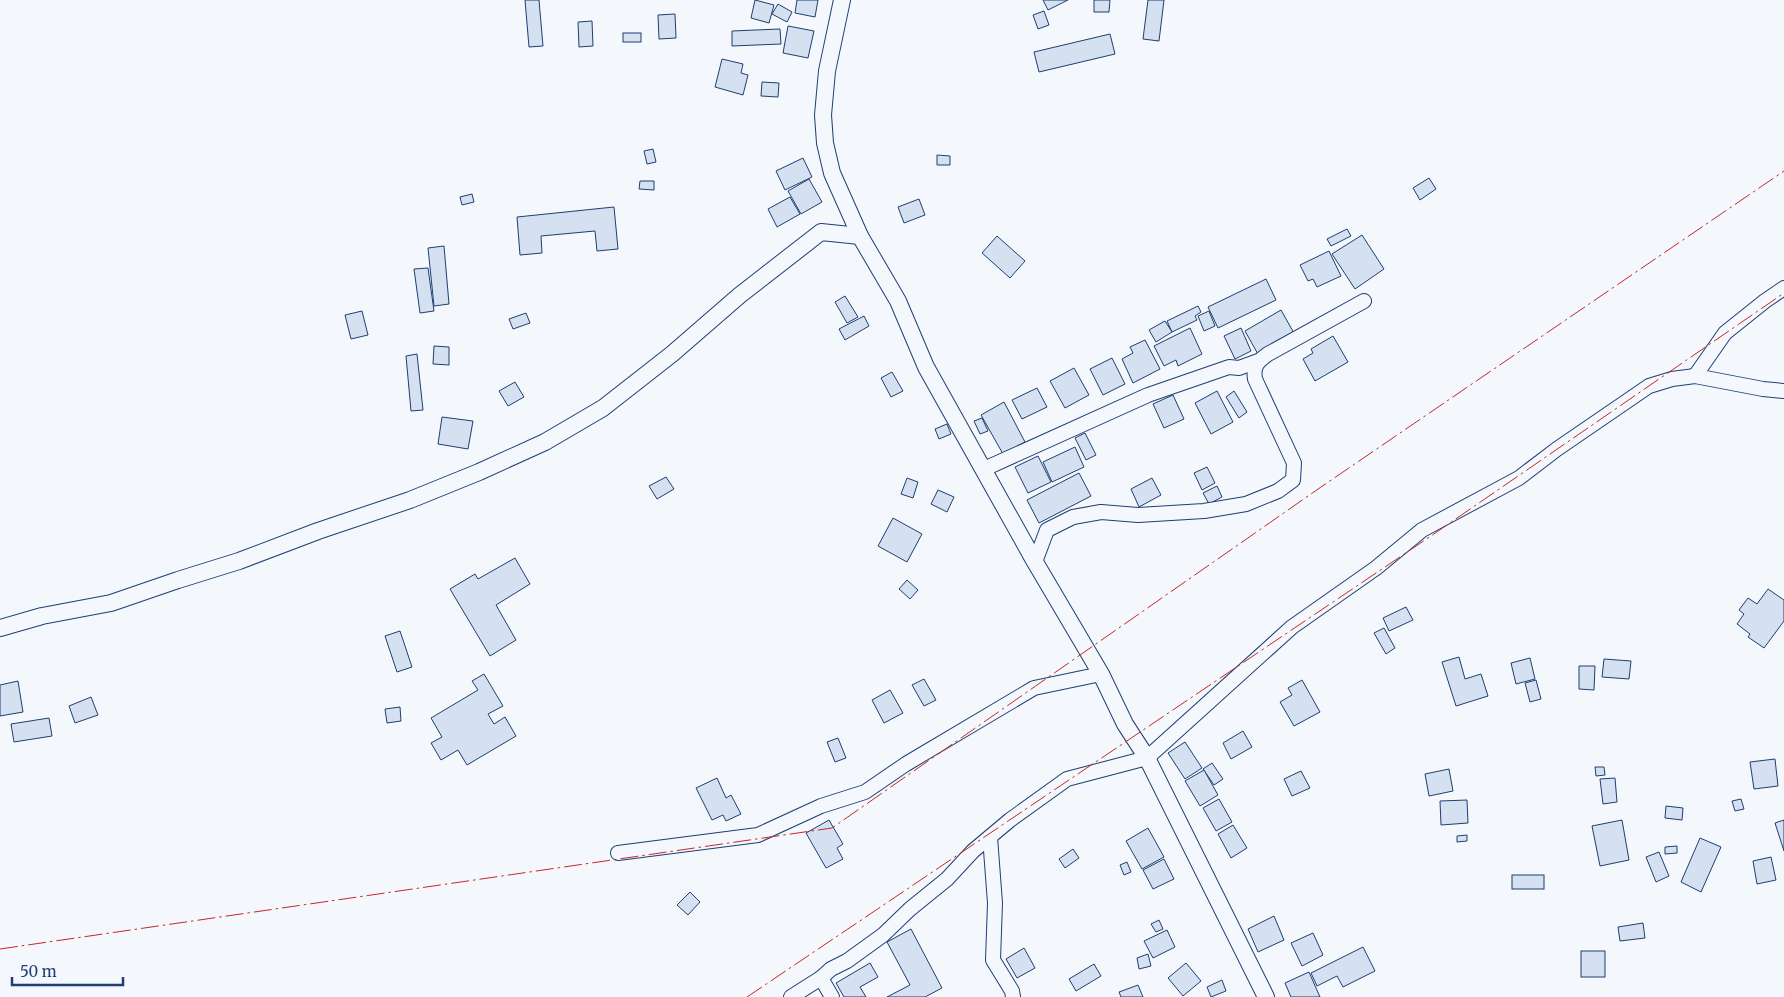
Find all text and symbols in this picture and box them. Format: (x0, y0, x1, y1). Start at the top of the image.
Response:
scale bar (12, 954, 124, 986)
text: 50 m (20, 962, 57, 981)

